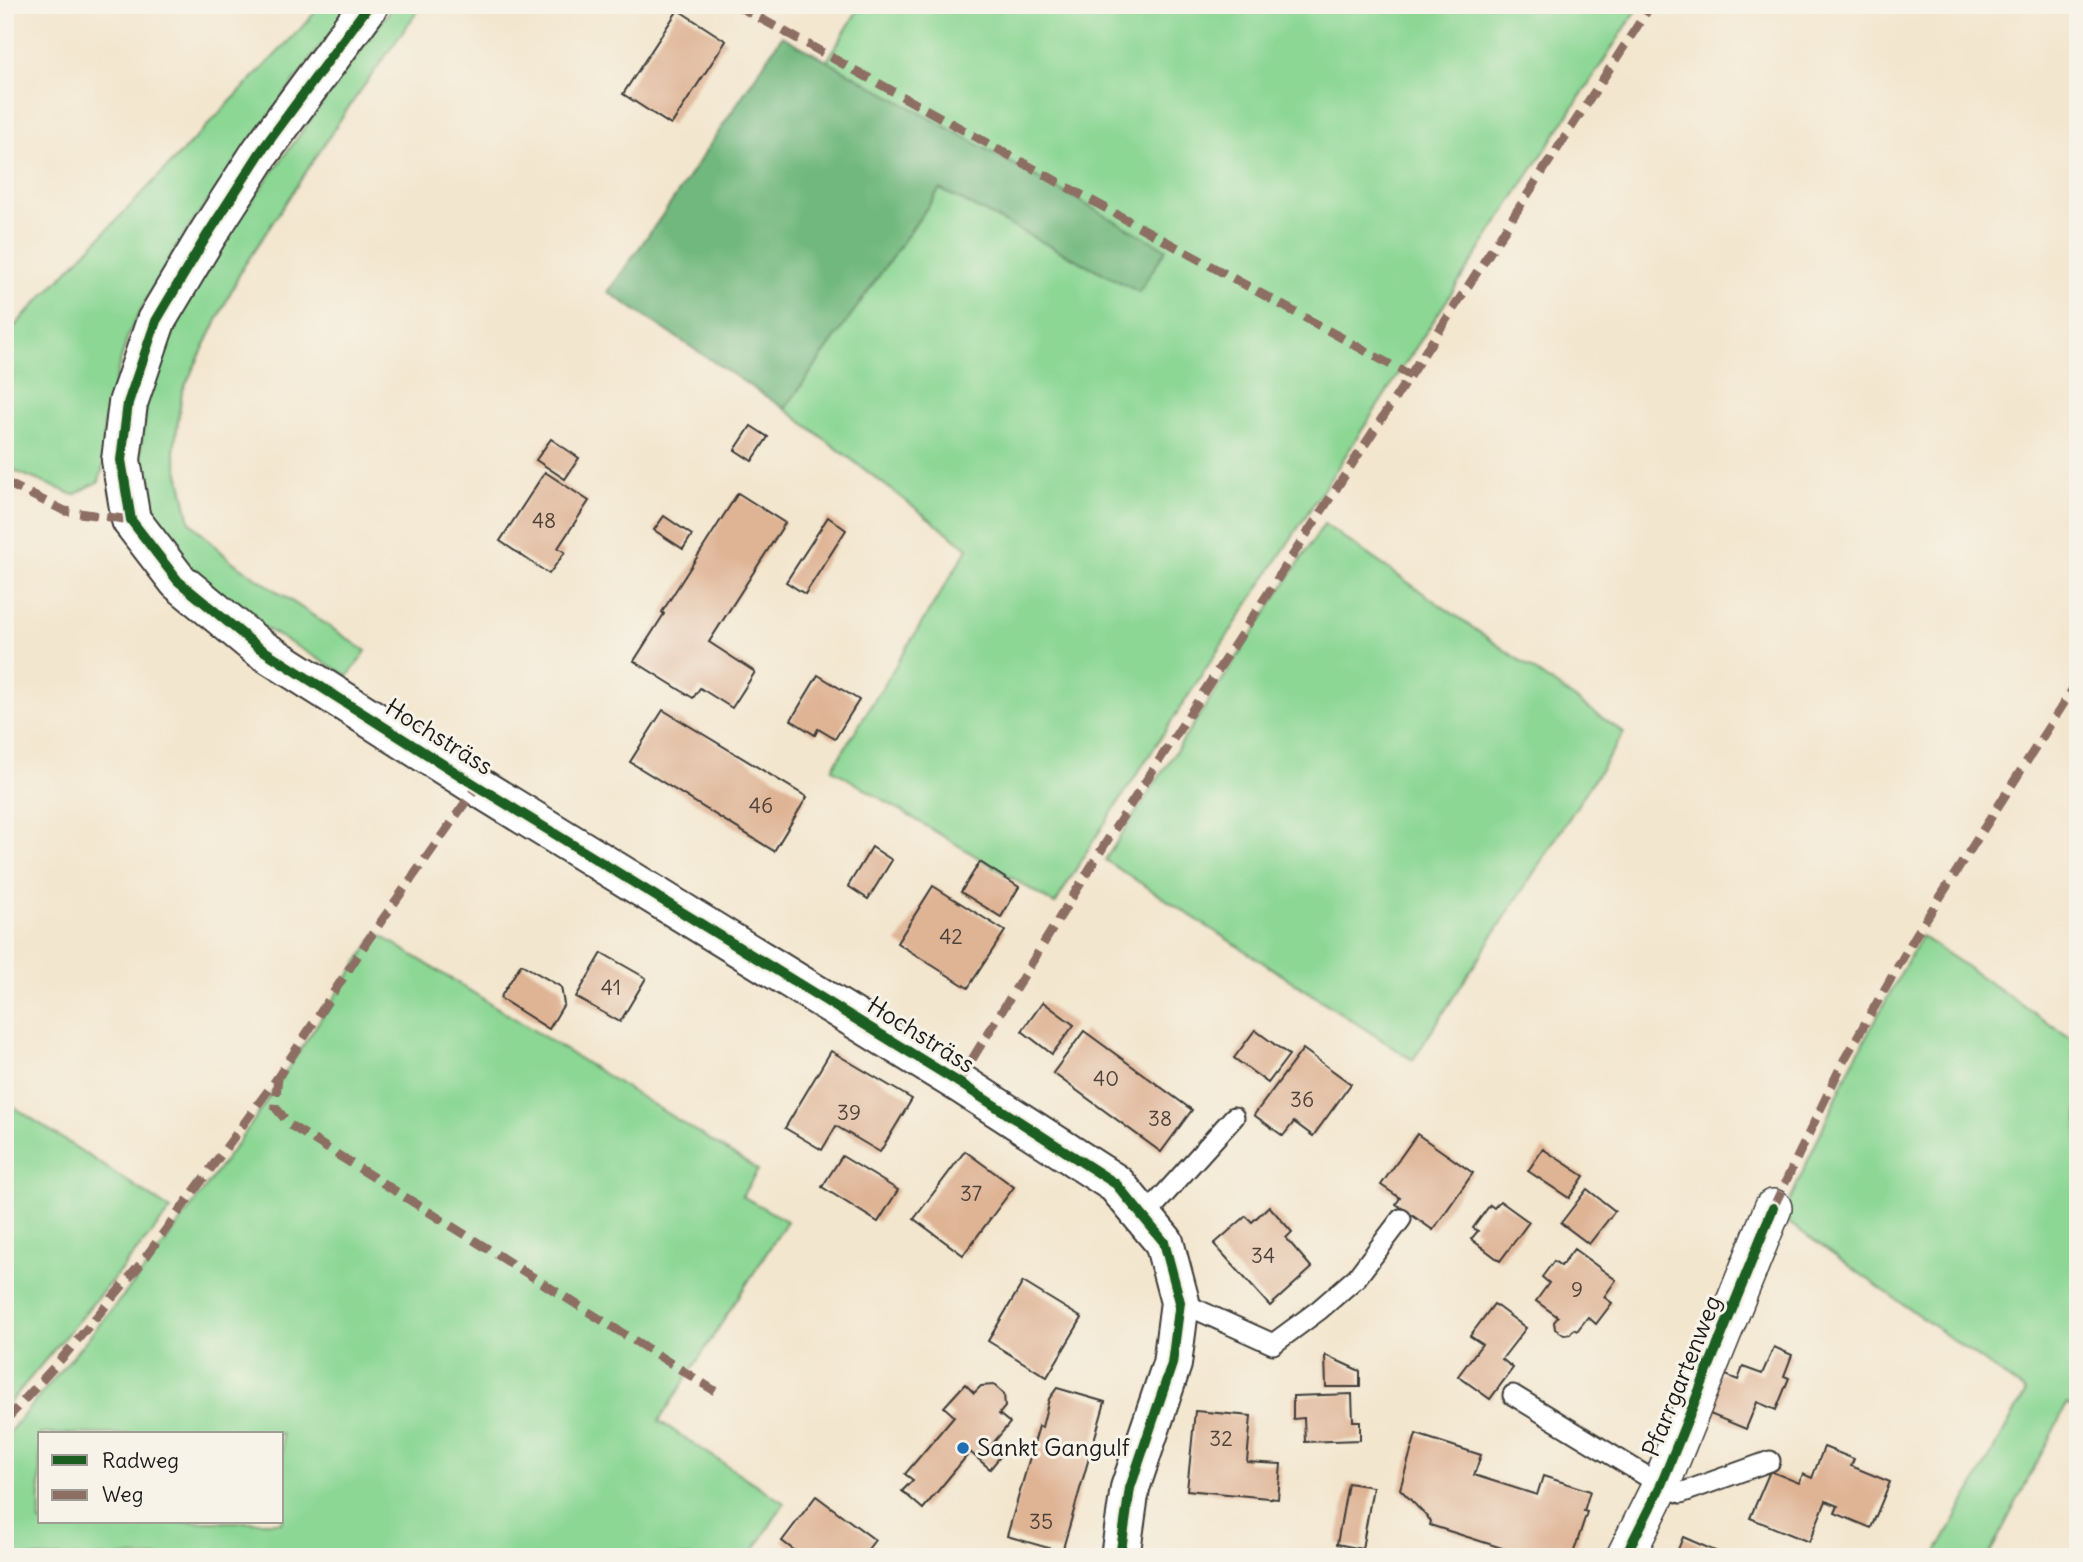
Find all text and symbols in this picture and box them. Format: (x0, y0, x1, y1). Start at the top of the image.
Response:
house number: 48 (532, 507, 556, 534)
street label: Hochsträss (380, 691, 499, 781)
house number: 46 (749, 792, 773, 819)
house number: 42 (939, 923, 963, 950)
house number: 41 (601, 974, 621, 1001)
street label: Hochsträss (862, 989, 981, 1079)
house number: 40 (1093, 1065, 1119, 1092)
house number: 36 (1290, 1086, 1314, 1113)
house number: 39 (837, 1099, 861, 1126)
house number: 38 (1148, 1105, 1172, 1132)
house number: 37 (960, 1180, 982, 1207)
house number: 34 (1251, 1242, 1275, 1269)
house number: 9 (1571, 1276, 1583, 1303)
street label: Pfarrgartenweg (1635, 1290, 1727, 1461)
house number: 32 (1209, 1425, 1233, 1452)
legend (38, 1432, 284, 1524)
place label: Sankt Gangulf (977, 1432, 1131, 1462)
marker: Sankt Gangulf (955, 1440, 971, 1456)
text: Radweg (102, 1447, 179, 1474)
text: Weg (102, 1481, 143, 1508)
house number: 35 (1029, 1508, 1053, 1535)

